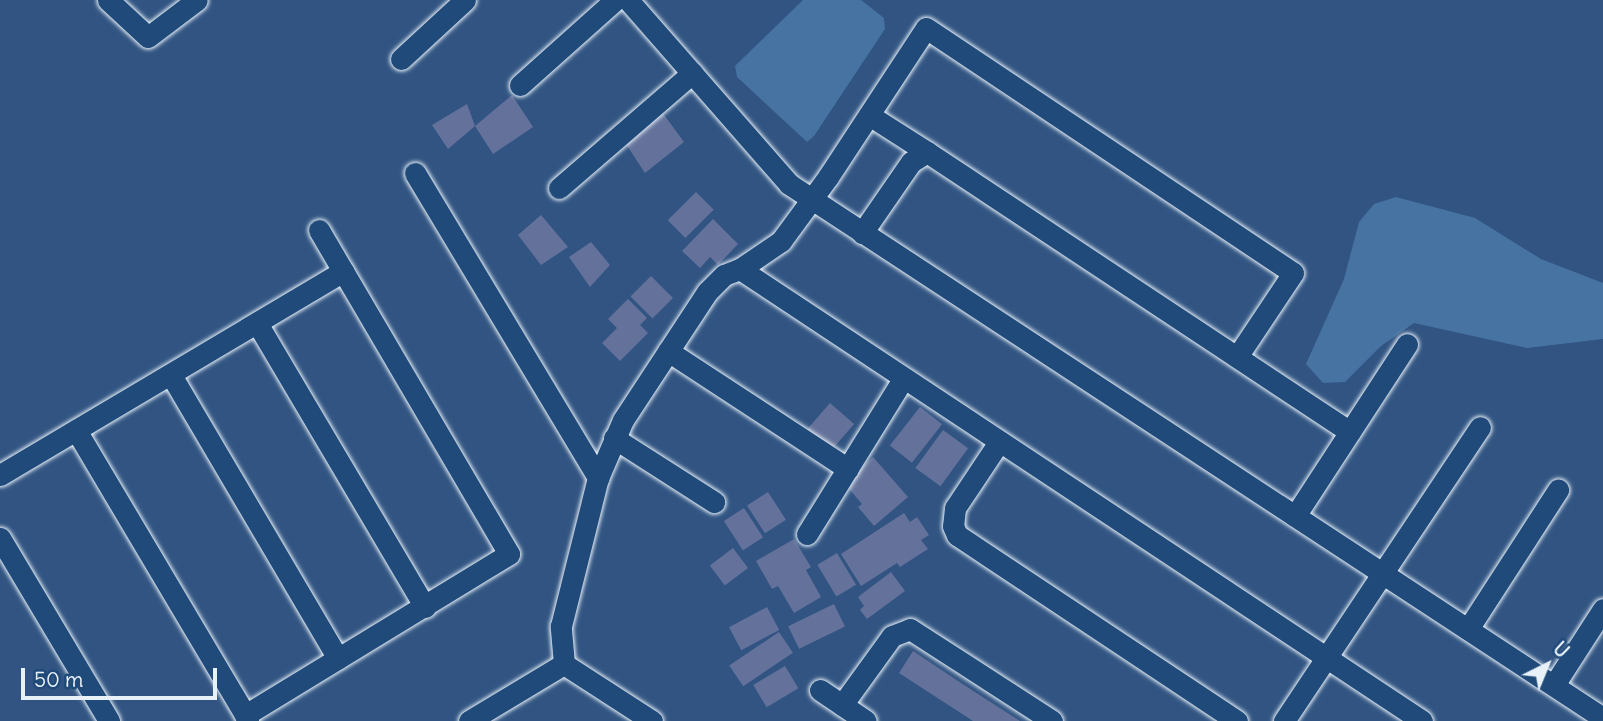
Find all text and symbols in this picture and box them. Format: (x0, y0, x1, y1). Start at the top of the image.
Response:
north arrow (1512, 630, 1582, 700)
text: U (1548, 636, 1574, 663)
scale bar (24, 654, 220, 698)
text: 50 m (34, 666, 83, 693)

